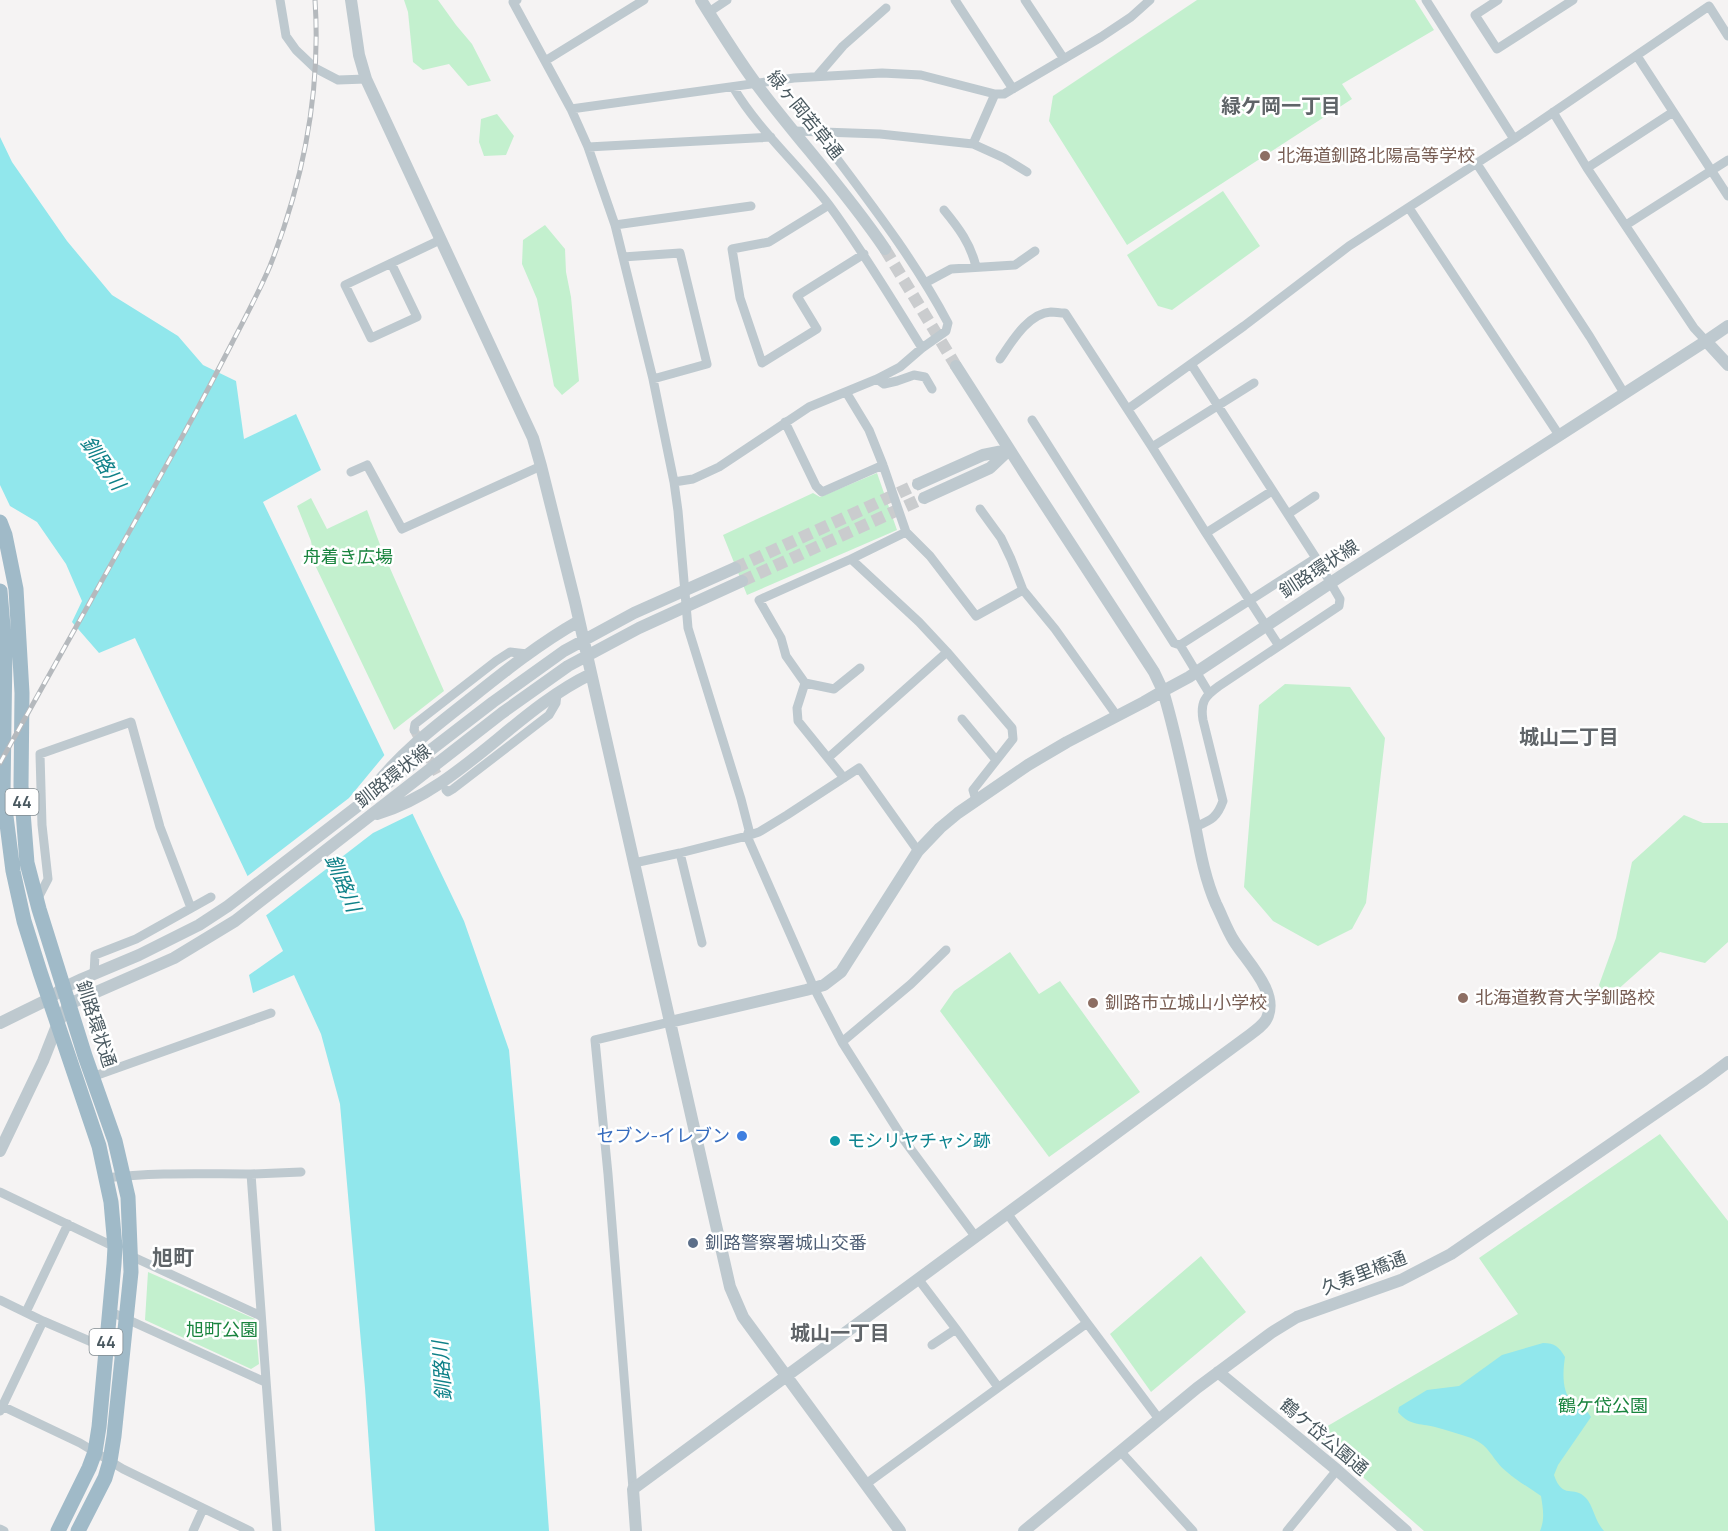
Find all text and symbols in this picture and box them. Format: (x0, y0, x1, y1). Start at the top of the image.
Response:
street label: 緑ヶ岡若草通 (762, 65, 849, 164)
district label: 緑ケ岡一丁目 (1221, 92, 1341, 119)
place label: 北海道釧路北陽高等学校 (1277, 143, 1475, 167)
marker: 北海道釧路北陽高等学校 (1258, 149, 1272, 163)
water label: 釧路川 (75, 430, 133, 497)
street label: 釧路環状線 (1274, 534, 1363, 603)
park label: 舟着き広場 (303, 544, 393, 568)
district label: 城山二丁目 (1519, 723, 1619, 750)
street label: 釧路環状線 (350, 738, 435, 812)
road number: 44 (5, 789, 38, 815)
water label: 釧路川 (319, 850, 368, 918)
street label: 釧路環状通 (72, 977, 122, 1070)
place label: 北海道教育大学釧路校 (1475, 985, 1655, 1009)
place label: 釧路市立城山小学校 (1105, 990, 1267, 1014)
marker: 北海道教育大学釧路校 (1456, 991, 1470, 1005)
marker: 釧路市立城山小学校 (1086, 996, 1100, 1010)
place label: セブン-イレブン (596, 1123, 730, 1147)
place label: モシリヤチャシ跡 (847, 1128, 991, 1152)
marker: セブン-イレブン (735, 1129, 749, 1143)
marker: モシリヤチャシ跡 (828, 1134, 842, 1148)
place label: 釧路警察署城山交番 (705, 1230, 867, 1254)
marker: 釧路警察署城山交番 (686, 1236, 700, 1250)
district label: 旭町 (152, 1243, 194, 1271)
street label: 久寿里橋通 (1317, 1245, 1410, 1299)
park label: 旭町公園 (186, 1317, 258, 1341)
district label: 城山一丁目 (790, 1319, 890, 1346)
road number: 44 (90, 1329, 122, 1355)
water label: 釧路川 (426, 1338, 457, 1402)
street label: 鶴ケ岱公園通 (1276, 1392, 1374, 1480)
park label: 鶴ケ岱公園 (1558, 1393, 1648, 1417)

